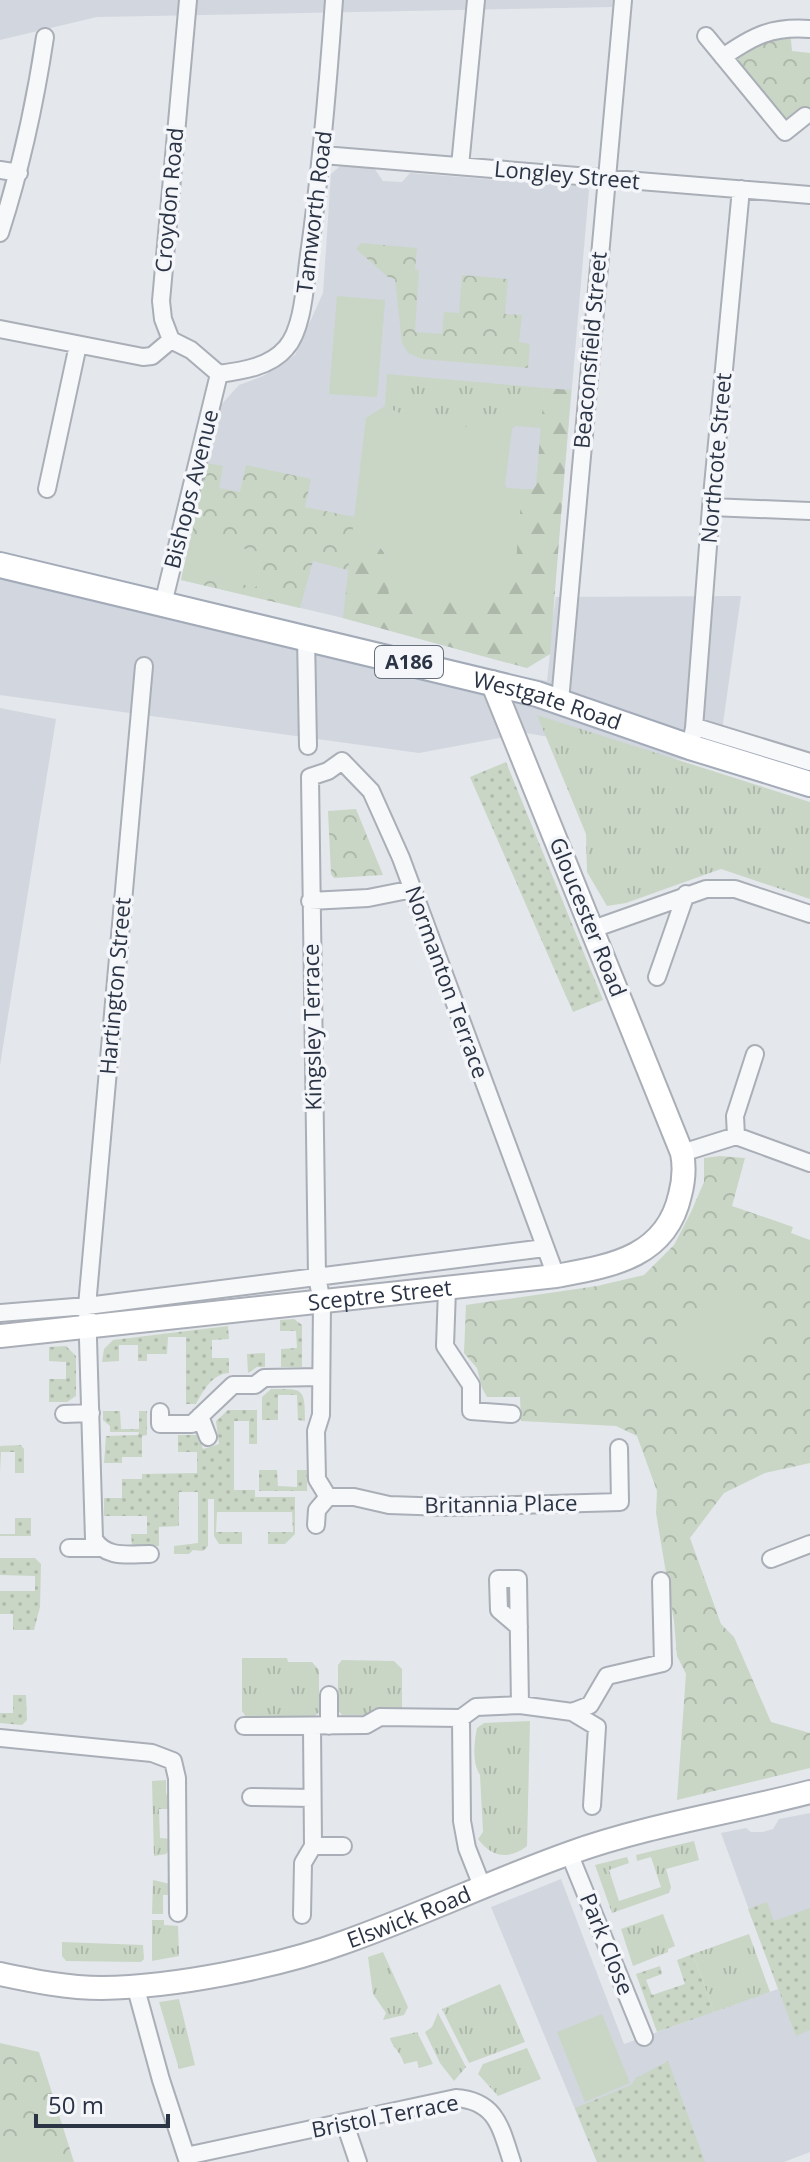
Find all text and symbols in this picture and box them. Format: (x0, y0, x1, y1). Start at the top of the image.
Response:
street label: Croydon Road (147, 126, 189, 274)
street label: Tamworth Road (288, 129, 338, 295)
street label: Longley Street (493, 153, 641, 195)
street label: Beaconsfield Street (565, 250, 613, 450)
street label: Northcote Street (693, 371, 737, 545)
street label: Bishops Avenue (156, 406, 224, 572)
road number: A186 (375, 646, 443, 678)
street label: Westgate Road (470, 663, 626, 736)
street label: Gloucester Road (543, 833, 635, 1001)
street label: Normanton Terrace (399, 881, 497, 1082)
street label: Hartington Street (91, 896, 137, 1076)
street label: Kingsley Terrace (295, 943, 327, 1111)
street label: Sceptre Street (306, 1271, 453, 1317)
street label: Britannia Place (424, 1487, 578, 1519)
street label: Elswick Road (342, 1878, 475, 1954)
street label: Park Close (574, 1888, 642, 1999)
scale bar (36, 2078, 168, 2128)
street label: Bristol Terrace (309, 2086, 461, 2144)
text: 50 m (48, 2088, 104, 2121)

